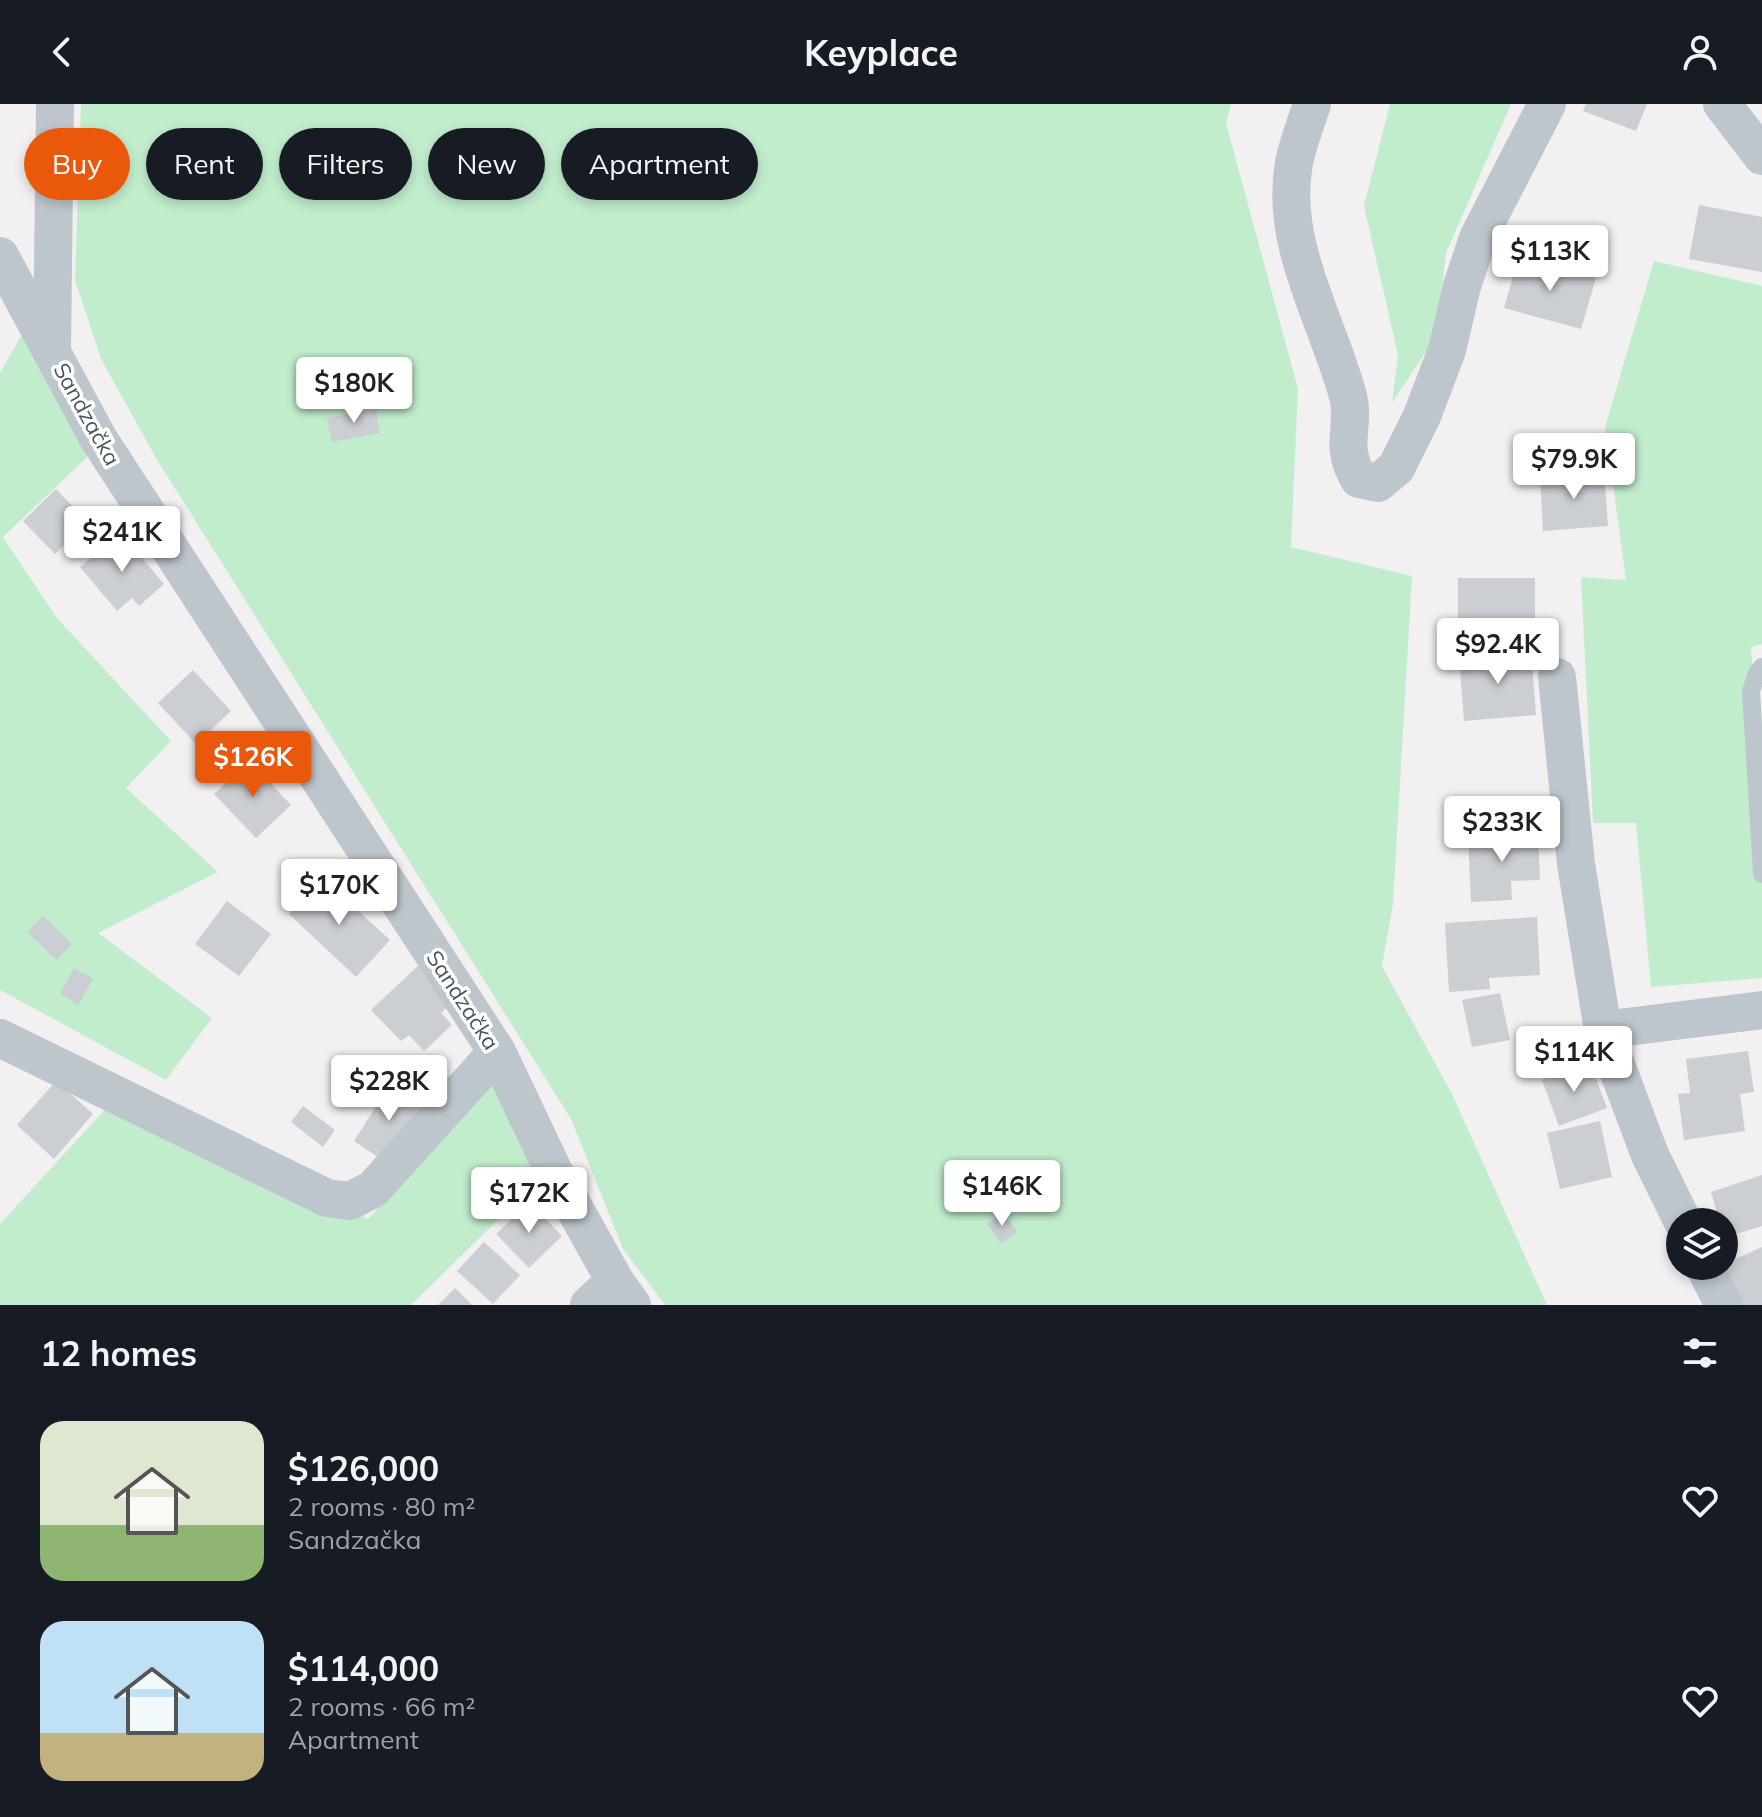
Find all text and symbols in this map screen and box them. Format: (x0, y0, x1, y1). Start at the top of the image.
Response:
icon: back (40, 30, 84, 74)
text: Keyplace (804, 30, 958, 75)
icon: person (1678, 30, 1722, 74)
chip: Buy (24, 128, 130, 200)
chip: Rent (146, 128, 263, 200)
chip: Filters (279, 128, 412, 200)
chip: New (428, 128, 545, 200)
chip: Apartment (561, 128, 758, 200)
pin: $113K (1494, 225, 1606, 293)
text: $113K (1510, 234, 1590, 267)
pin: $180K (298, 357, 410, 425)
street label: Sandzačka (47, 358, 127, 470)
text: $180K (314, 366, 394, 399)
pin: $79.9K (1509, 433, 1639, 501)
text: $79.9K (1531, 442, 1617, 475)
pin: $241K (66, 506, 178, 574)
text: $241K (82, 515, 162, 548)
pin: $92.4K (1433, 618, 1563, 686)
text: $92.4K (1455, 627, 1541, 660)
pin: $126K (197, 731, 309, 799)
text: $126K (213, 740, 293, 773)
pin: $233K (1446, 796, 1558, 864)
text: $233K (1462, 805, 1542, 838)
pin: $170K (283, 859, 395, 927)
text: $170K (299, 868, 379, 901)
street label: Sandzačka (421, 945, 505, 1055)
pin: $114K (1518, 1026, 1630, 1094)
text: $114K (1534, 1035, 1614, 1068)
pin: $228K (333, 1055, 445, 1123)
text: $228K (349, 1064, 429, 1097)
pin: $146K (946, 1160, 1058, 1228)
pin: $172K (473, 1167, 585, 1235)
text: $146K (962, 1169, 1042, 1202)
text: $172K (489, 1176, 569, 1209)
map controls (1666, 1208, 1738, 1280)
button: layers (1666, 1208, 1738, 1280)
icon: filters (1678, 1331, 1722, 1375)
text: 12 homes (40, 1332, 197, 1375)
text: $126,000 (288, 1447, 439, 1490)
icon: home (104, 1453, 200, 1549)
icon: heart (1678, 1479, 1722, 1523)
text: 2 rooms · 80 m² (288, 1490, 475, 1523)
text: Sandzačka (288, 1523, 421, 1556)
text: $114,000 (288, 1647, 439, 1690)
icon: home (104, 1653, 200, 1749)
icon: heart (1678, 1679, 1722, 1723)
text: 2 rooms · 66 m² (288, 1690, 475, 1723)
text: Apartment (288, 1723, 419, 1756)

